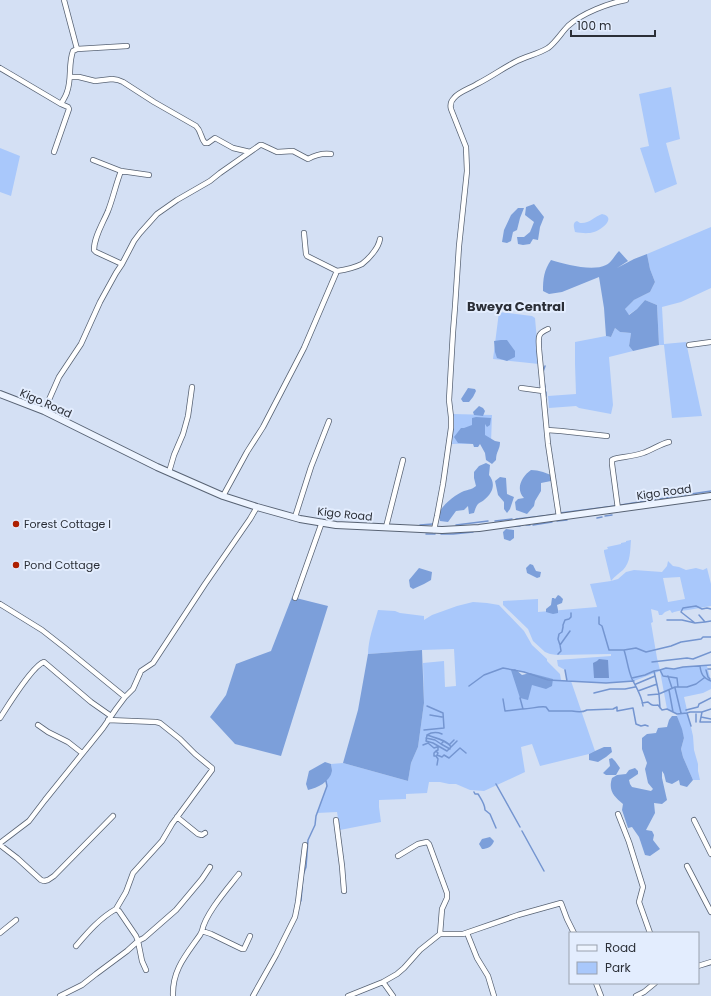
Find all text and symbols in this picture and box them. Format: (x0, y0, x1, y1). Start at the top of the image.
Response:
scale bar (571, 12, 655, 38)
text: 100 m (577, 17, 611, 34)
district label: Bweya Central (467, 297, 565, 316)
street label: Kigo Road (17, 384, 75, 422)
street label: Kigo Road (635, 480, 693, 504)
street label: Kigo Road (317, 503, 373, 525)
place label: Forest Cottage I (24, 516, 111, 532)
marker: Forest Cottage I (11, 519, 21, 529)
place label: Pond Cottage (24, 557, 100, 573)
marker: Pond Cottage (11, 560, 21, 570)
legend (569, 932, 699, 984)
text: Road (605, 939, 636, 956)
text: Park (605, 959, 632, 976)

